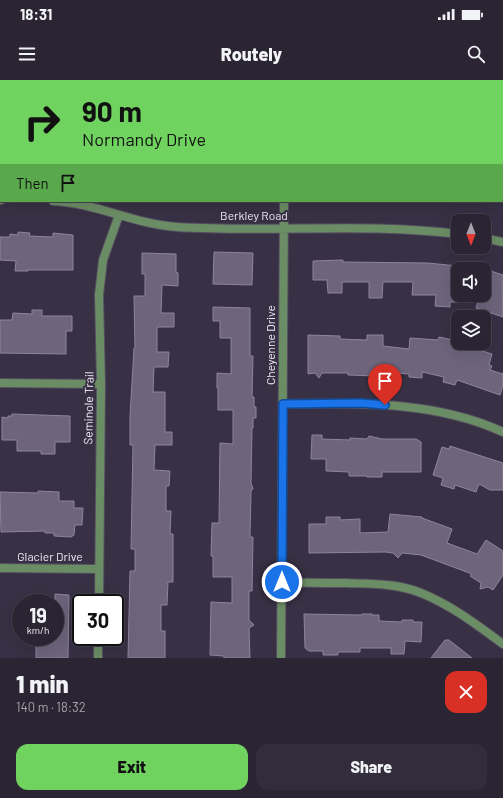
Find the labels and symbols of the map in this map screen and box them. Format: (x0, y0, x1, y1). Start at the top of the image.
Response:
street label: Berkley Road (220, 208, 288, 222)
north arrow (451, 214, 491, 254)
street label: Cheyenne Drive (263, 305, 277, 385)
pin (368, 364, 402, 405)
street label: Seminole Trail (80, 371, 96, 445)
street label: Glacier Drive (17, 549, 83, 563)
position arrow (261, 561, 303, 603)
speed limit sign: 30 (72, 594, 124, 646)

